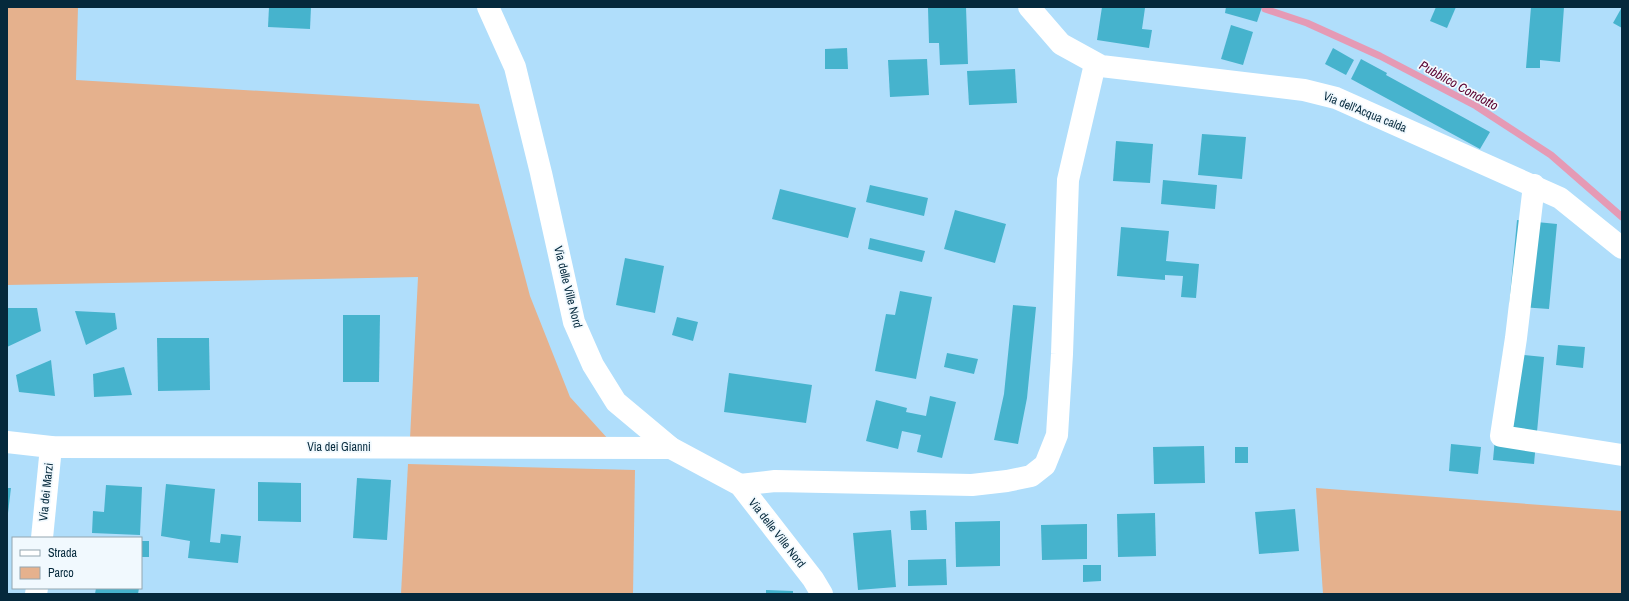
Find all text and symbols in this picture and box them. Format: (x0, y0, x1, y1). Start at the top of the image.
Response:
water label: Pubblico Condotto (1416, 57, 1501, 114)
street label: Via dell'Acqua calda (1321, 88, 1410, 136)
street label: Via delle Ville Nord (550, 244, 586, 330)
street label: Via dei Gianni (307, 439, 371, 455)
street label: Via dei Marzi (35, 462, 57, 522)
street label: Via delle Ville Nord (745, 495, 809, 571)
legend (12, 537, 142, 589)
text: Strada (48, 545, 78, 561)
text: Parco (48, 565, 74, 581)

